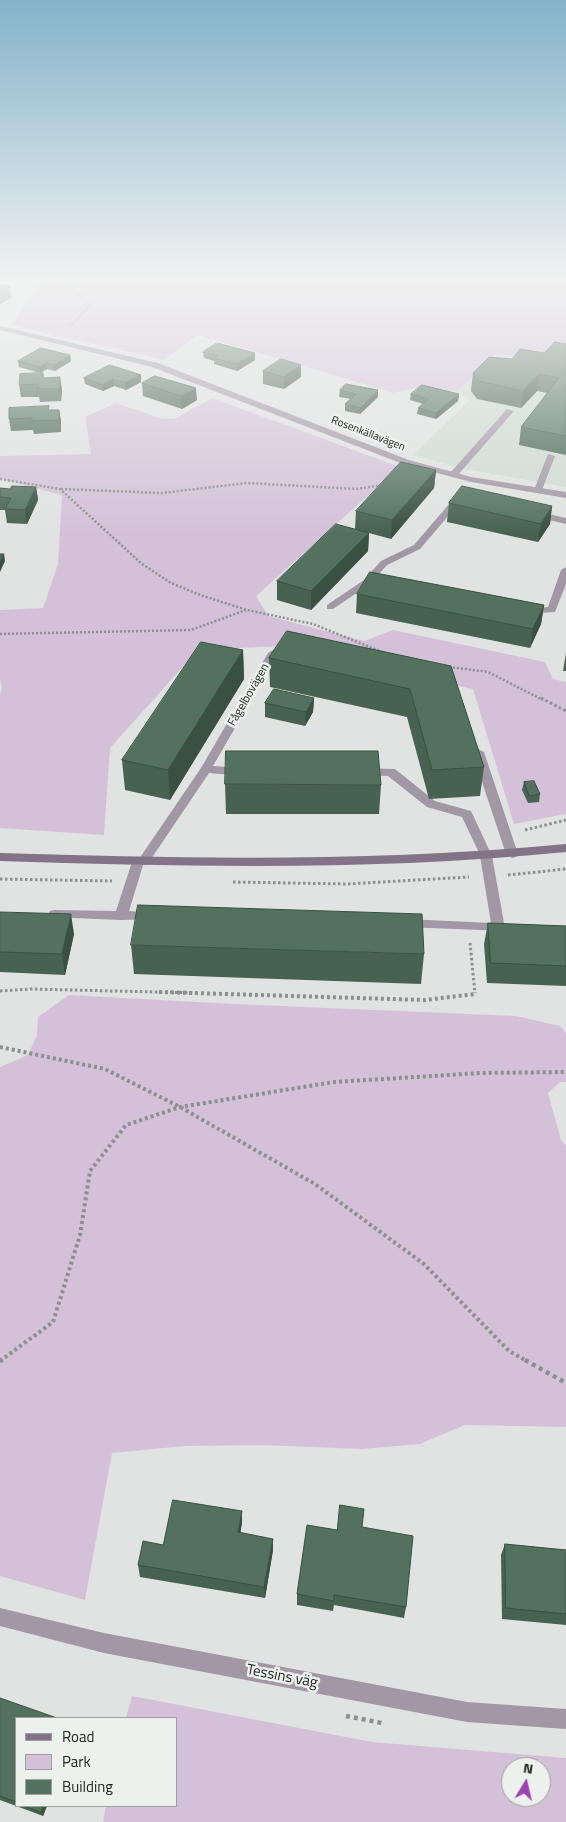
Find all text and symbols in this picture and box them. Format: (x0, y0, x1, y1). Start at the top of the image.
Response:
street label: Rosenkällavägen (329, 414, 407, 454)
street label: Fågelbovägen (225, 661, 273, 729)
street label: Tessins väg (245, 1661, 319, 1693)
legend (15, 1717, 178, 1807)
text: Road (62, 1725, 94, 1748)
text: Park (62, 1750, 91, 1773)
north arrow (501, 1757, 551, 1807)
text: N (522, 1757, 535, 1779)
text: Building (62, 1775, 113, 1798)

